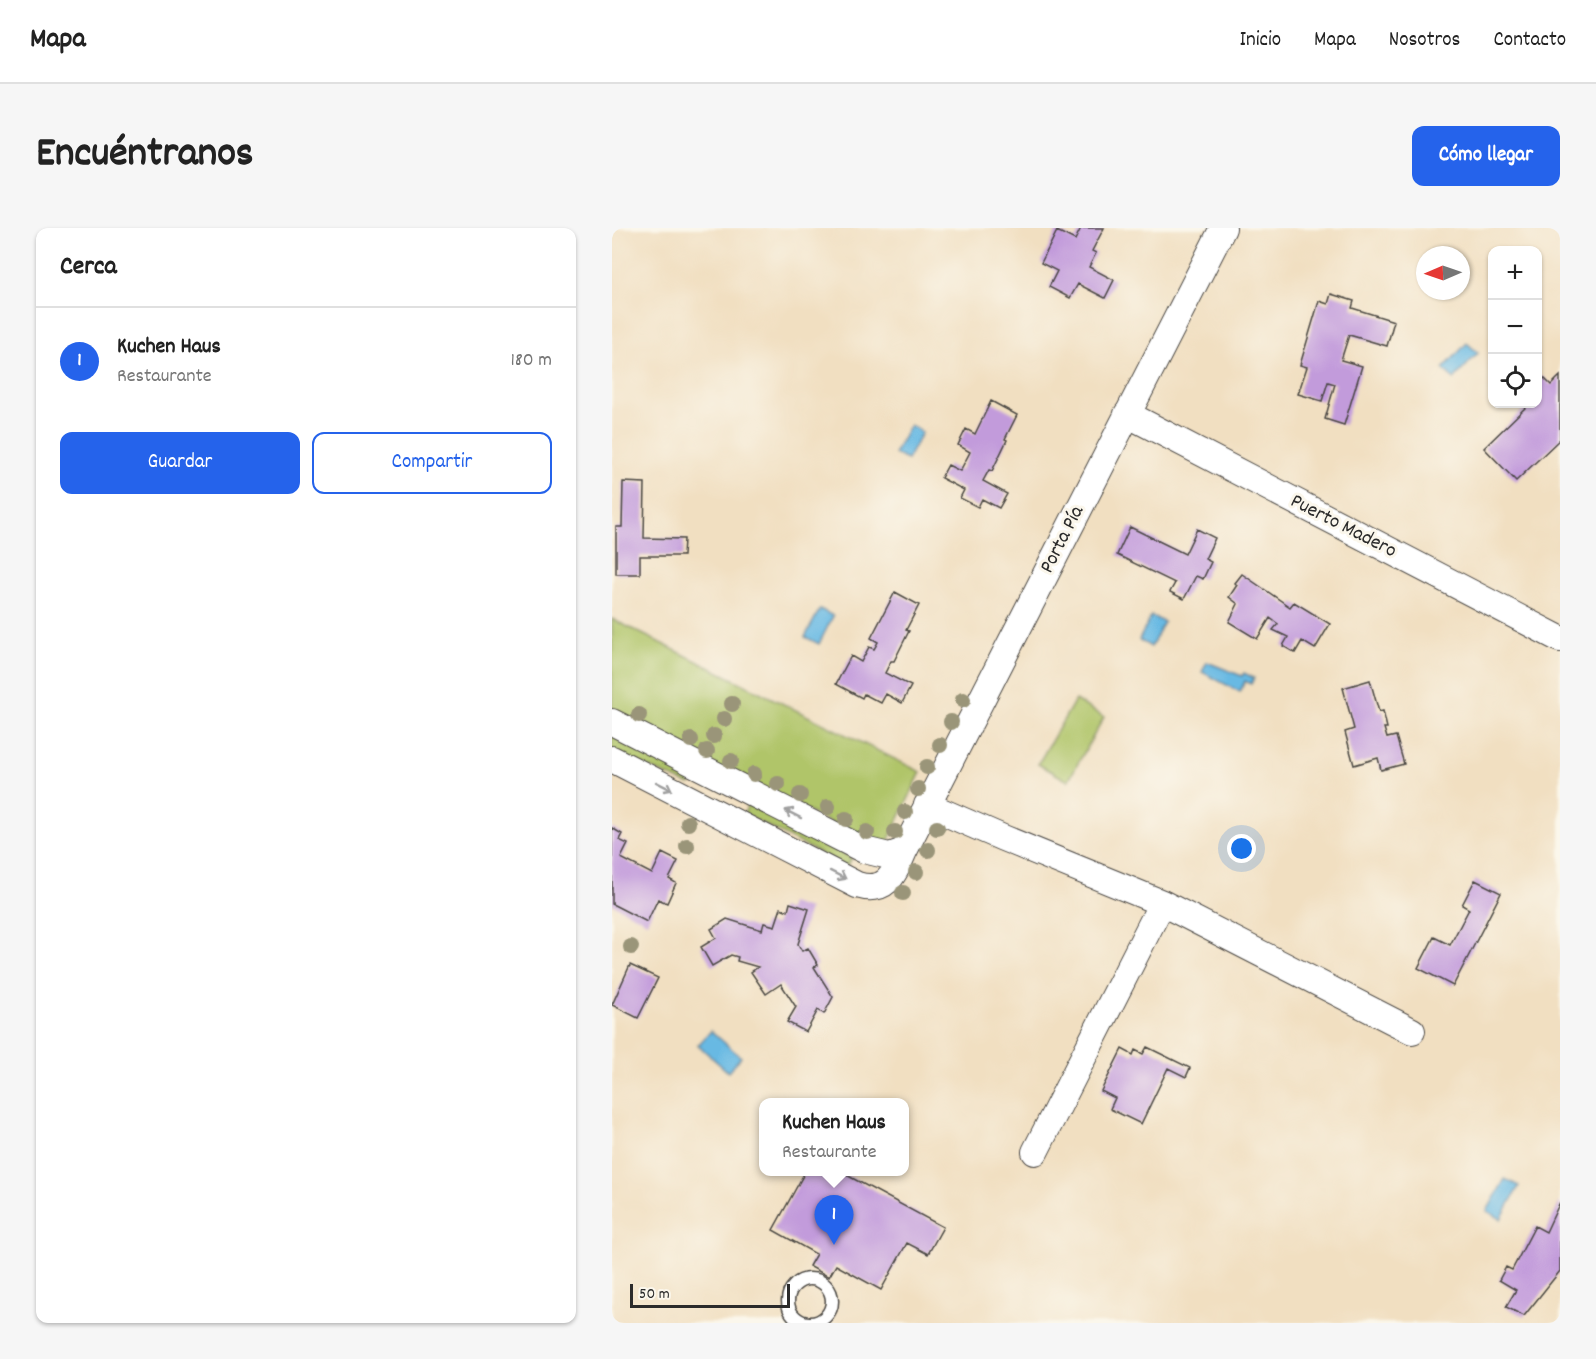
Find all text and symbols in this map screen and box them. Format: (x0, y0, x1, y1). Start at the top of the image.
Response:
text: Mapa (30, 21, 86, 61)
text: Inicio (1239, 26, 1281, 56)
text: Mapa (1314, 26, 1356, 56)
text: Nosotros (1389, 26, 1460, 56)
text: Contacto (1493, 26, 1566, 56)
text: Encuéntranos (36, 126, 254, 186)
button: Cómo llegar (1412, 126, 1560, 186)
north arrow (1416, 246, 1470, 300)
map controls (1488, 246, 1542, 408)
button: + (1488, 246, 1542, 300)
text: Cerca (60, 249, 117, 286)
button: − (1488, 300, 1542, 354)
text: Kuchen Haus (117, 332, 221, 363)
text: 1 (77, 347, 82, 375)
text: 180 m (510, 347, 552, 375)
button: locate (1488, 354, 1542, 408)
text: Restaurante (117, 363, 212, 391)
button: Guardar (60, 432, 300, 494)
button: Compartir (312, 432, 552, 494)
street label: Puerto Madero (1285, 487, 1401, 567)
street label: Porta Pía (1033, 500, 1093, 579)
one-way arrow (655, 780, 672, 792)
one-way arrow (784, 807, 802, 819)
your location (1227, 834, 1256, 863)
one-way arrow (828, 870, 846, 881)
popup (759, 1098, 909, 1176)
text: Kuchen Haus (782, 1108, 886, 1139)
text: Restaurante (782, 1139, 877, 1167)
pin: 1 (814, 1196, 854, 1245)
scale bar (630, 1281, 790, 1308)
text: 50 m (639, 1283, 670, 1306)

